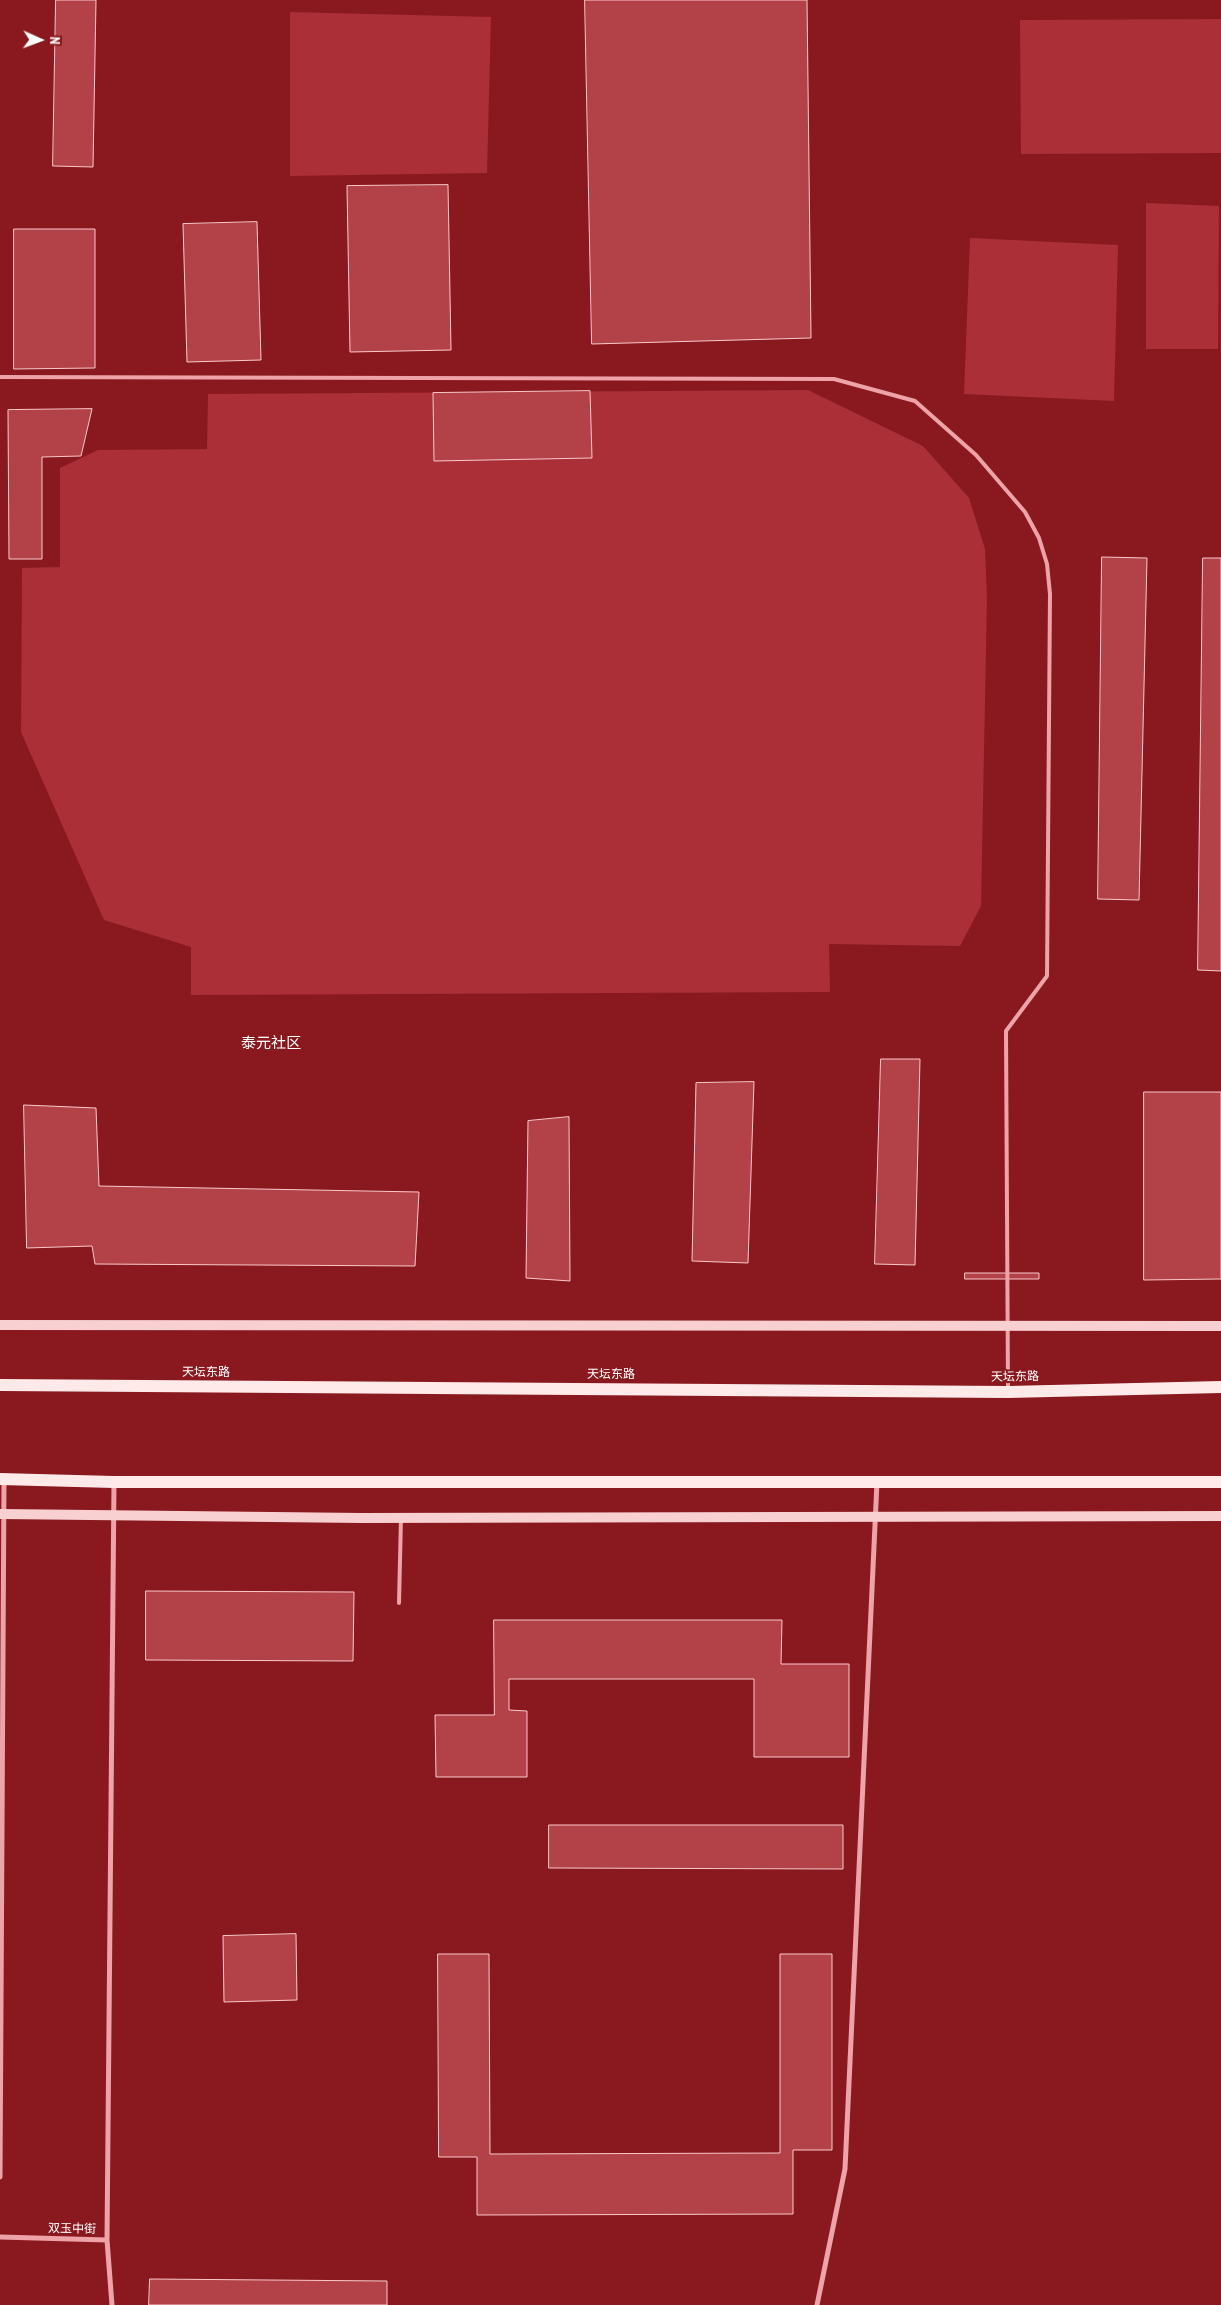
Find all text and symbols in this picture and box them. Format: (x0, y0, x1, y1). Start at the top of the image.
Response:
north arrow (15, 15, 65, 65)
text: N (46, 36, 64, 45)
district label: 泰元社区 (241, 1035, 301, 1053)
street label: 天坛东路 (182, 1366, 230, 1380)
street label: 天坛东路 (587, 1368, 635, 1382)
street label: 天坛东路 (991, 1369, 1039, 1385)
street label: 双玉中街 (48, 2221, 96, 2237)

